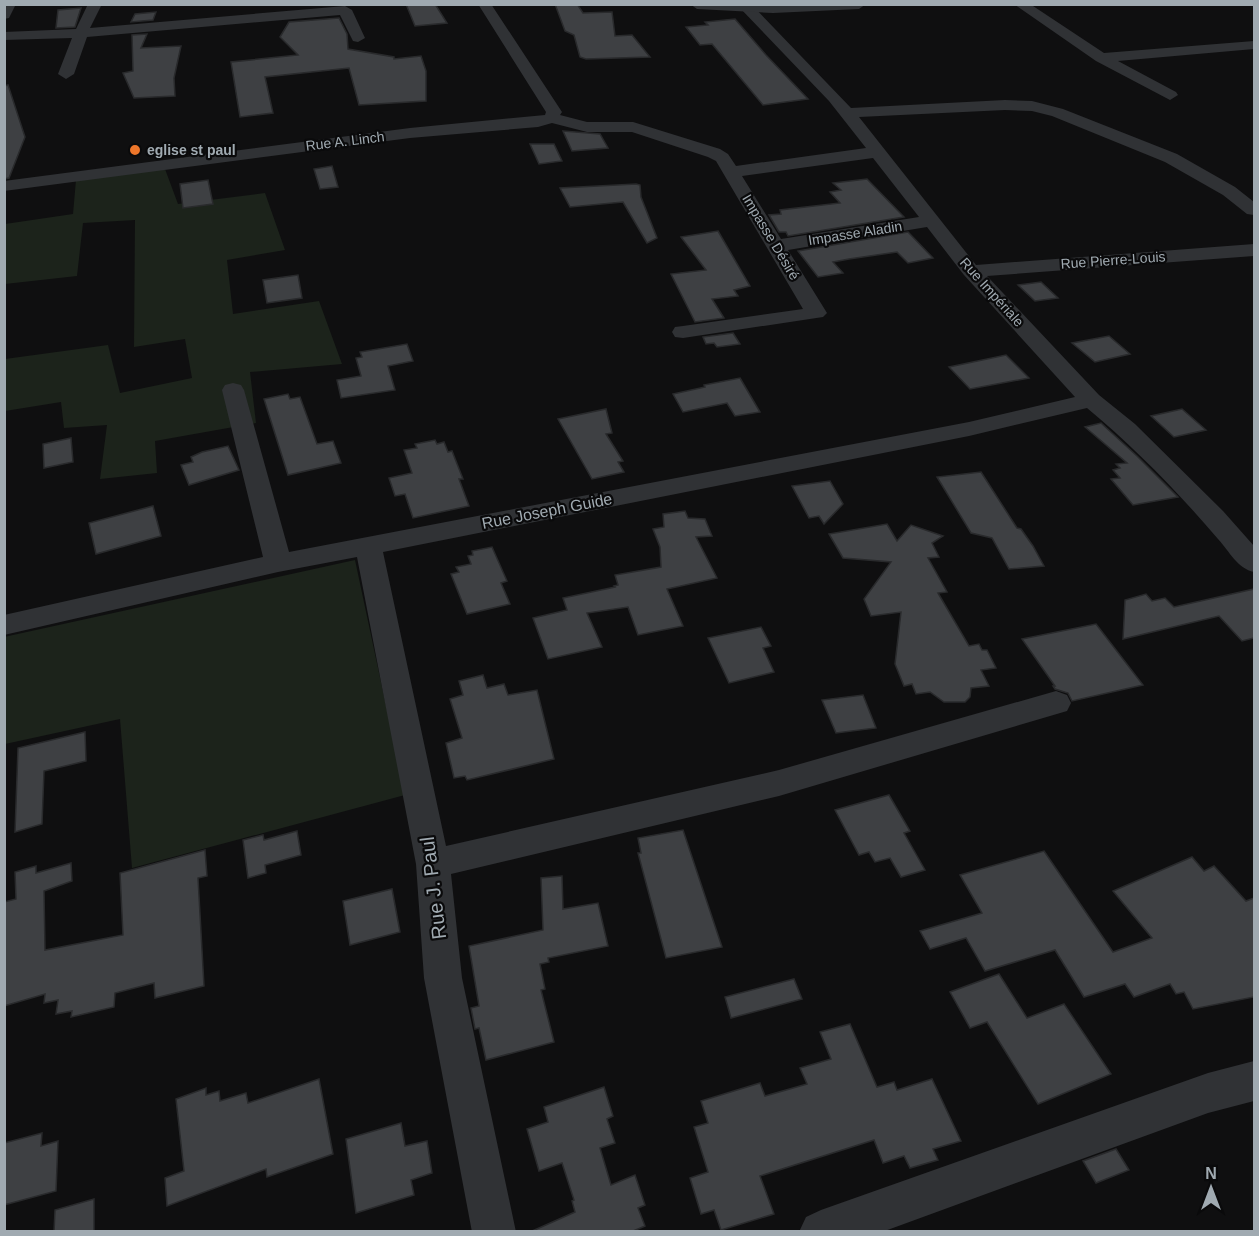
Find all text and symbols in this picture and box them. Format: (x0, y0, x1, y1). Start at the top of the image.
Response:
street label: Rue A. Linch (305, 128, 385, 154)
place label: eglise st paul (147, 142, 236, 158)
marker: eglise st paul (128, 143, 142, 157)
street label: Impasse Désiré (739, 191, 803, 283)
street label: Impasse Aladin (807, 218, 903, 248)
street label: Rue Pierre-Louis (1060, 248, 1166, 272)
street label: Rue Impériale (957, 254, 1027, 330)
street label: Rue Joseph Guide (480, 490, 614, 532)
street label: Rue J. Paul (416, 835, 450, 941)
north arrow (1181, 1158, 1241, 1218)
text: N (1205, 1165, 1217, 1182)

